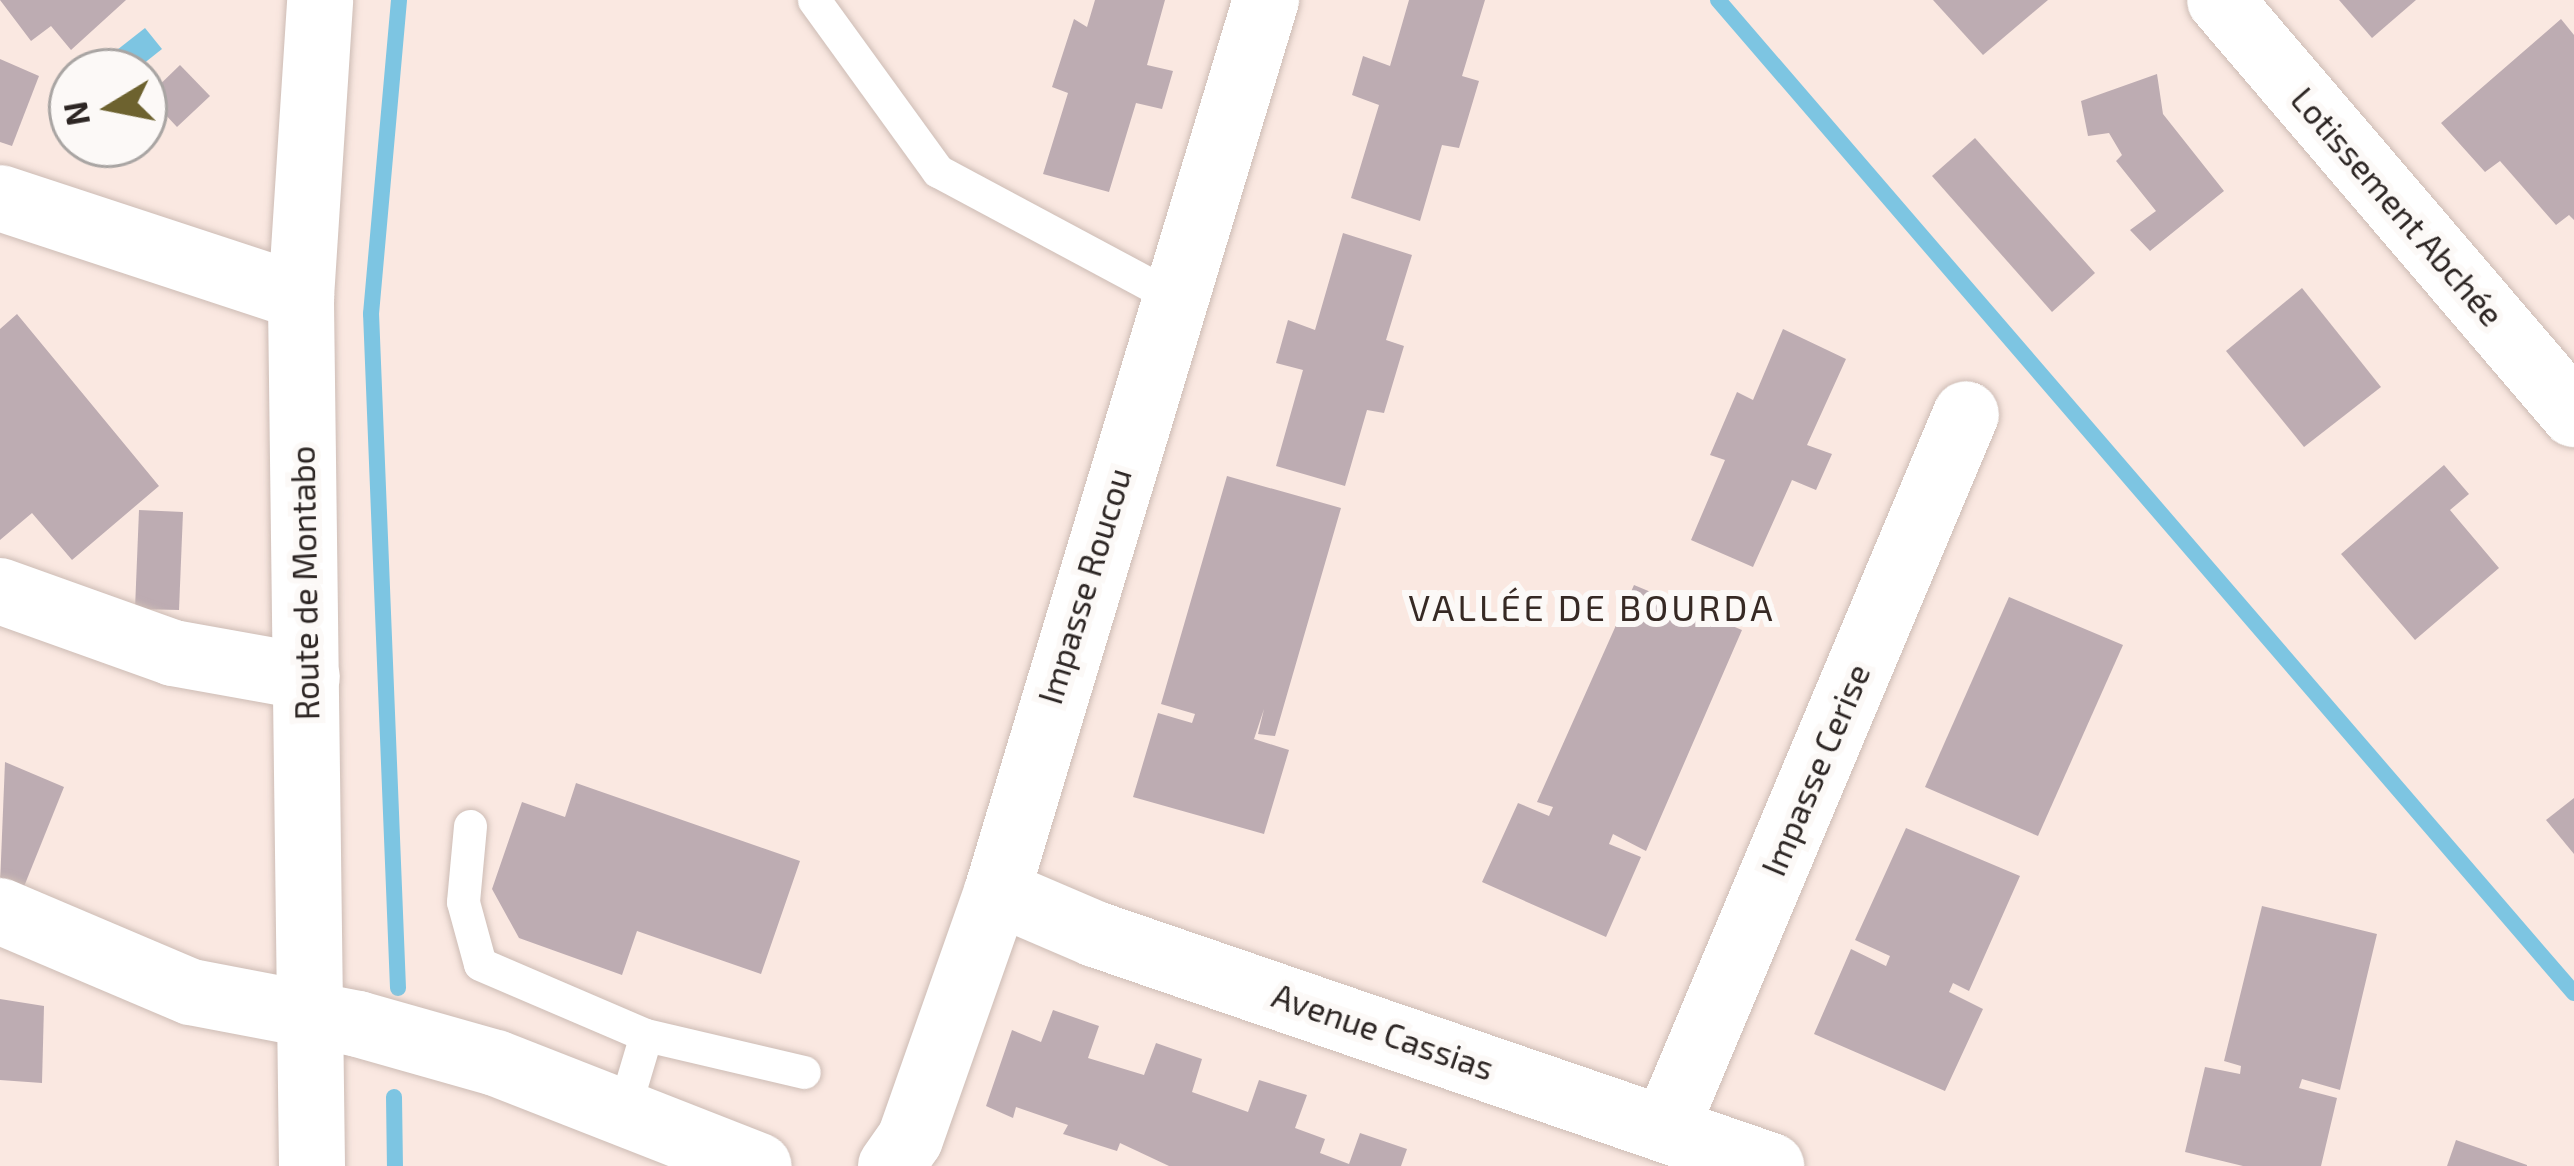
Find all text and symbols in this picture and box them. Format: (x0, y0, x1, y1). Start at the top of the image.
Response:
north arrow (48, 48, 168, 168)
street label: Lotissement Abchée (2283, 80, 2511, 334)
text: N (54, 99, 97, 129)
street label: Route de Montabo (283, 445, 327, 721)
street label: Impasse Roucou (1030, 463, 1140, 709)
district label: VALLÉE DE BOURDA (1408, 585, 1776, 629)
street label: Impasse Cerise (1754, 658, 1878, 882)
street label: Avenue Cassias (1267, 976, 1499, 1088)

